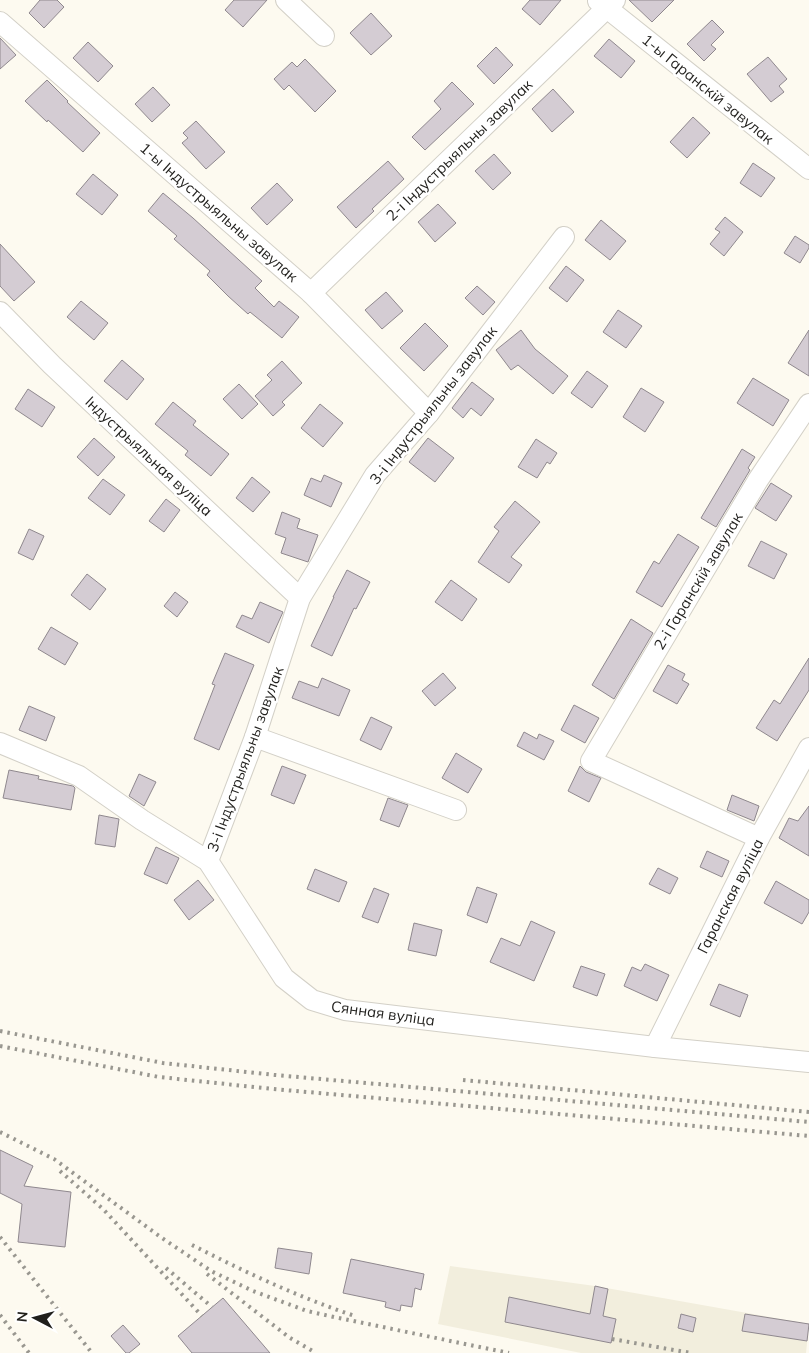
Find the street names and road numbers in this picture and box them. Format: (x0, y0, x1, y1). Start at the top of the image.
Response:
street label: 1-ы Гаранскій завулак (638, 30, 779, 149)
street label: 2-і Індустрыяльны завулак (382, 74, 537, 225)
street label: 1-ы Індустрыяльны завулак (136, 138, 303, 286)
street label: 3-і Індустрыяльны завулак (365, 321, 501, 488)
street label: Індустрыяльная вуліца (81, 392, 217, 520)
street label: 2-і Гаранскій завулак (649, 508, 747, 653)
street label: 3-і Індустрыяльны завулак (203, 663, 288, 854)
street label: Гаранская вуліца (693, 835, 767, 957)
street label: Сянная вуліца (330, 996, 436, 1030)

